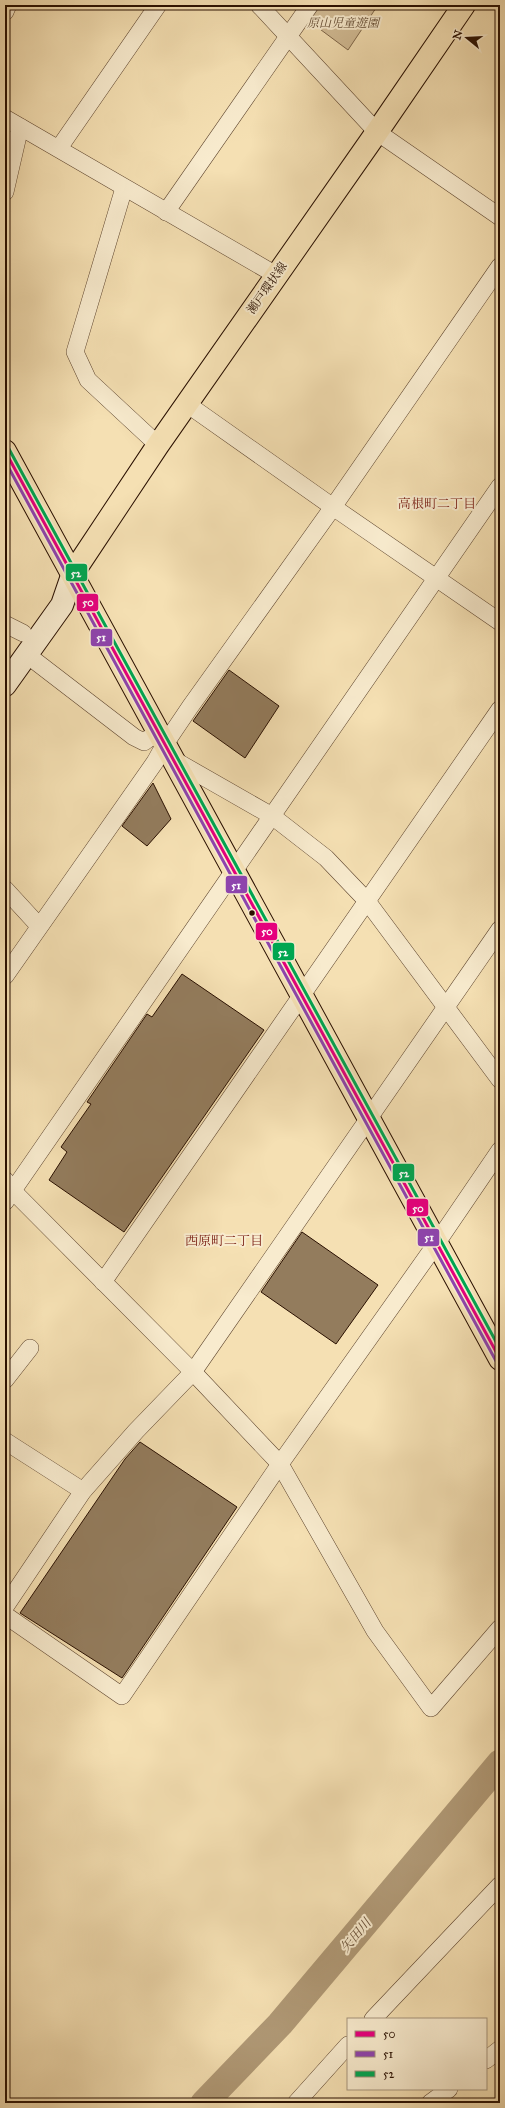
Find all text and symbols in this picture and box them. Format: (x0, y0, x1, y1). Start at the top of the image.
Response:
park label: 原山児童遊園 (307, 16, 381, 30)
north arrow (447, 18, 487, 58)
text: N (450, 28, 466, 42)
street label: 瀬戸環状線 (244, 259, 290, 317)
district label: 高根町二丁目 (398, 496, 476, 512)
line badge: 52 (65, 563, 88, 582)
text: 52 (71, 567, 82, 580)
line badge: 50 (76, 593, 99, 612)
text: 50 (82, 596, 94, 609)
line badge: 51 (90, 628, 113, 647)
text: 51 (96, 631, 106, 644)
line badge: 51 (225, 875, 248, 894)
text: 51 (231, 879, 241, 892)
unlabelled marker (247, 908, 257, 918)
line badge: 50 (255, 922, 278, 941)
text: 50 (261, 925, 273, 938)
line badge: 52 (272, 942, 295, 961)
text: 52 (278, 946, 289, 959)
line badge: 52 (392, 1163, 415, 1182)
text: 52 (399, 1167, 410, 1180)
line badge: 50 (406, 1198, 429, 1217)
text: 50 (412, 1202, 424, 1215)
line badge: 51 (417, 1228, 440, 1247)
text: 51 (424, 1231, 434, 1244)
district label: 西原町二丁目 (185, 1233, 263, 1249)
water label: 矢田川 (337, 1914, 376, 1956)
legend (347, 2018, 487, 2090)
text: 50 (383, 2027, 396, 2041)
text: 51 (383, 2047, 394, 2061)
text: 52 (383, 2067, 395, 2081)

